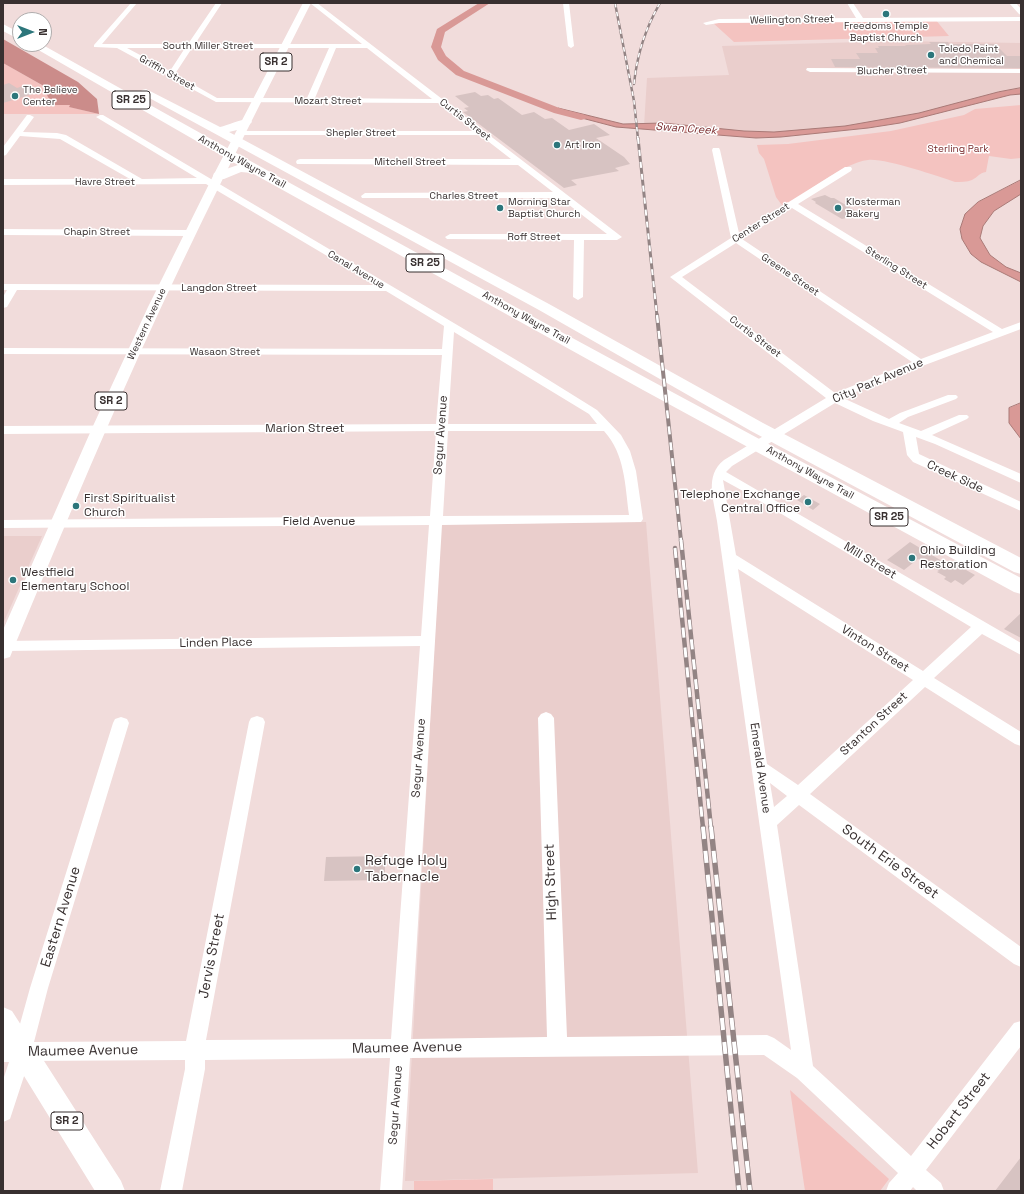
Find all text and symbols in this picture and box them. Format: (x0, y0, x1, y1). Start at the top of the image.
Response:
marker: Freedoms Temple Baptist Church (881, 9, 891, 19)
north arrow (12, 12, 52, 52)
street label: Wellington Street (750, 13, 834, 27)
place label: Freedoms Temple Baptist Church (844, 20, 928, 44)
text: N (36, 28, 50, 36)
street label: South Miller Street (163, 40, 253, 52)
place label: Toledo Paint and Chemical (939, 43, 1004, 66)
marker: Toledo Paint and Chemical (926, 50, 936, 60)
street label: Griffin Street (137, 53, 197, 93)
road number: SR 2 (260, 53, 292, 71)
street label: Blucher Street (857, 64, 927, 78)
place label: The Believe Center (23, 84, 78, 108)
marker: The Believe Center (10, 91, 20, 101)
road number: SR 25 (112, 91, 150, 109)
street label: Mozart Street (294, 95, 362, 107)
street label: Curtis Street (437, 96, 493, 144)
water label: Swan Creek (655, 120, 717, 138)
street label: Shepler Street (326, 127, 396, 139)
street label: Anthony Wayne Trail (196, 133, 288, 191)
place label: Art Iron (565, 139, 601, 151)
marker: Art Iron (552, 140, 562, 150)
park label: Sterling Park (927, 143, 989, 155)
street label: Mitchell Street (374, 156, 446, 168)
street label: Havre Street (75, 176, 135, 188)
street label: Charles Street (430, 190, 498, 202)
place label: Morning Star Baptist Church (508, 196, 580, 220)
place label: Klosterman Bakery (846, 196, 900, 220)
street label: Center Street (730, 201, 792, 245)
marker: Morning Star Baptist Church (495, 203, 505, 213)
marker: Klosterman Bakery (833, 203, 843, 213)
street label: Chapin Street (64, 226, 130, 238)
street label: Roff Street (507, 231, 561, 243)
street label: Sterling Street (863, 244, 929, 292)
street label: Canal Avenue (325, 248, 387, 292)
street label: Greene Street (759, 251, 821, 299)
road number: SR 25 (406, 254, 444, 272)
street label: Langdon Street (181, 282, 257, 294)
street label: Western Avenue (125, 286, 169, 362)
street label: Anthony Wayne Trail (480, 289, 572, 347)
street label: Curtis Street (727, 314, 783, 360)
street label: Wasaon Street (190, 346, 260, 358)
street label: City Park Avenue (831, 355, 925, 407)
road number: SR 2 (95, 392, 127, 410)
street label: Segur Avenue (431, 395, 451, 475)
street label: Marion Street (265, 422, 345, 436)
street label: Anthony Wayne Trail (764, 444, 856, 502)
street label: Creek Side (924, 458, 986, 496)
place label: Telephone Exchange Central Office (680, 488, 800, 516)
place label: First Spiritualist Church (84, 492, 175, 520)
marker: Telephone Exchange Central Office (803, 497, 813, 507)
marker: First Spiritualist Church (71, 501, 81, 511)
road number: SR 25 (870, 508, 908, 526)
street label: Field Avenue (283, 515, 355, 529)
street label: Mill Street (841, 540, 899, 582)
place label: Ohio Building Restoration (920, 544, 996, 572)
marker: Ohio Building Restoration (907, 553, 917, 563)
place label: Westfield Elementary School (21, 566, 129, 594)
marker: Westfield Elementary School (8, 575, 18, 585)
street label: Vinton Street (838, 622, 912, 676)
street label: Linden Place (179, 635, 253, 651)
street label: Stanton Street (837, 689, 911, 759)
street label: Segur Avenue (409, 718, 429, 798)
street label: Emerald Avenue (747, 722, 773, 814)
street label: South Erie Street (838, 821, 942, 903)
street label: High Street (541, 843, 561, 921)
place label: Refuge Holy Tabernacle (365, 853, 447, 886)
marker: Refuge Holy Tabernacle (352, 864, 362, 874)
street label: Eastern Avenue (38, 865, 84, 969)
street label: Jervis Street (196, 912, 228, 1000)
street label: Maumee Avenue (352, 1039, 462, 1057)
street label: Maumee Avenue (28, 1042, 138, 1060)
street label: Segur Avenue (386, 1065, 406, 1145)
street label: Hobart Street (924, 1069, 994, 1153)
road number: SR 2 (51, 1112, 83, 1130)

